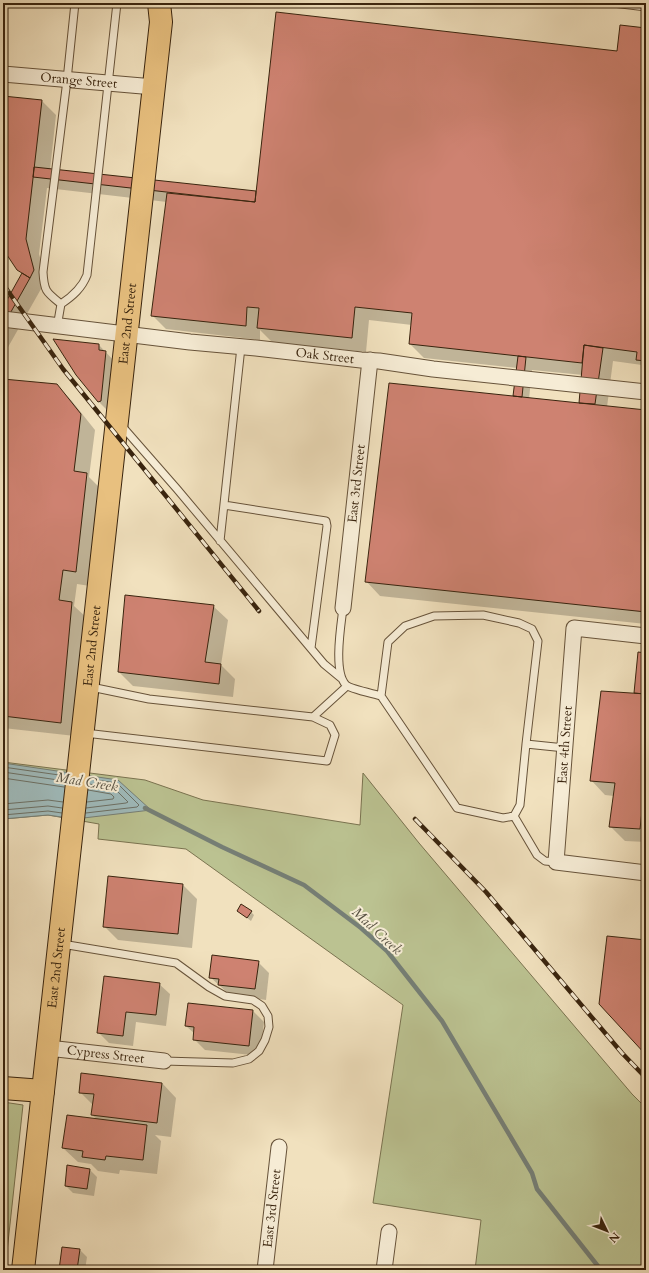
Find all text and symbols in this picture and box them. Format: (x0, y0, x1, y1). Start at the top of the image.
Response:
street label: Orange Street (40, 68, 118, 93)
street label: East 2nd Street (114, 282, 141, 365)
street label: Oak Street (295, 344, 355, 368)
street label: East 3rd Street (343, 444, 370, 524)
street label: East 2nd Street (79, 604, 106, 687)
street label: East 4th Street (553, 705, 577, 785)
water label: Mad Creek (55, 768, 119, 796)
water label: Mad Creek (348, 903, 406, 959)
street label: East 2nd Street (43, 926, 70, 1009)
street label: Cypress Street (66, 1041, 145, 1068)
street label: East 3rd Street (259, 1168, 285, 1249)
north arrow (587, 1211, 627, 1251)
text: N (605, 1229, 623, 1246)

